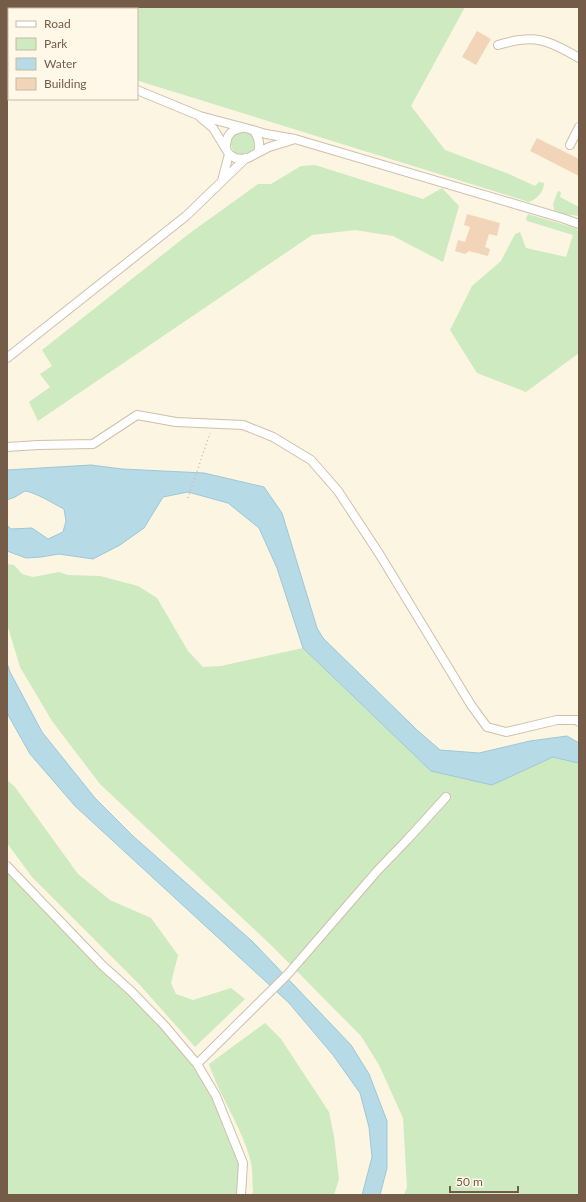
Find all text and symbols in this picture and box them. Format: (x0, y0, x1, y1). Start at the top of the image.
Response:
legend (8, 8, 138, 100)
text: Road (44, 16, 71, 31)
text: Park (44, 36, 68, 51)
text: Water (44, 56, 77, 71)
text: Building (44, 76, 87, 91)
scale bar (450, 1168, 518, 1194)
text: 50 m (456, 1174, 483, 1189)

